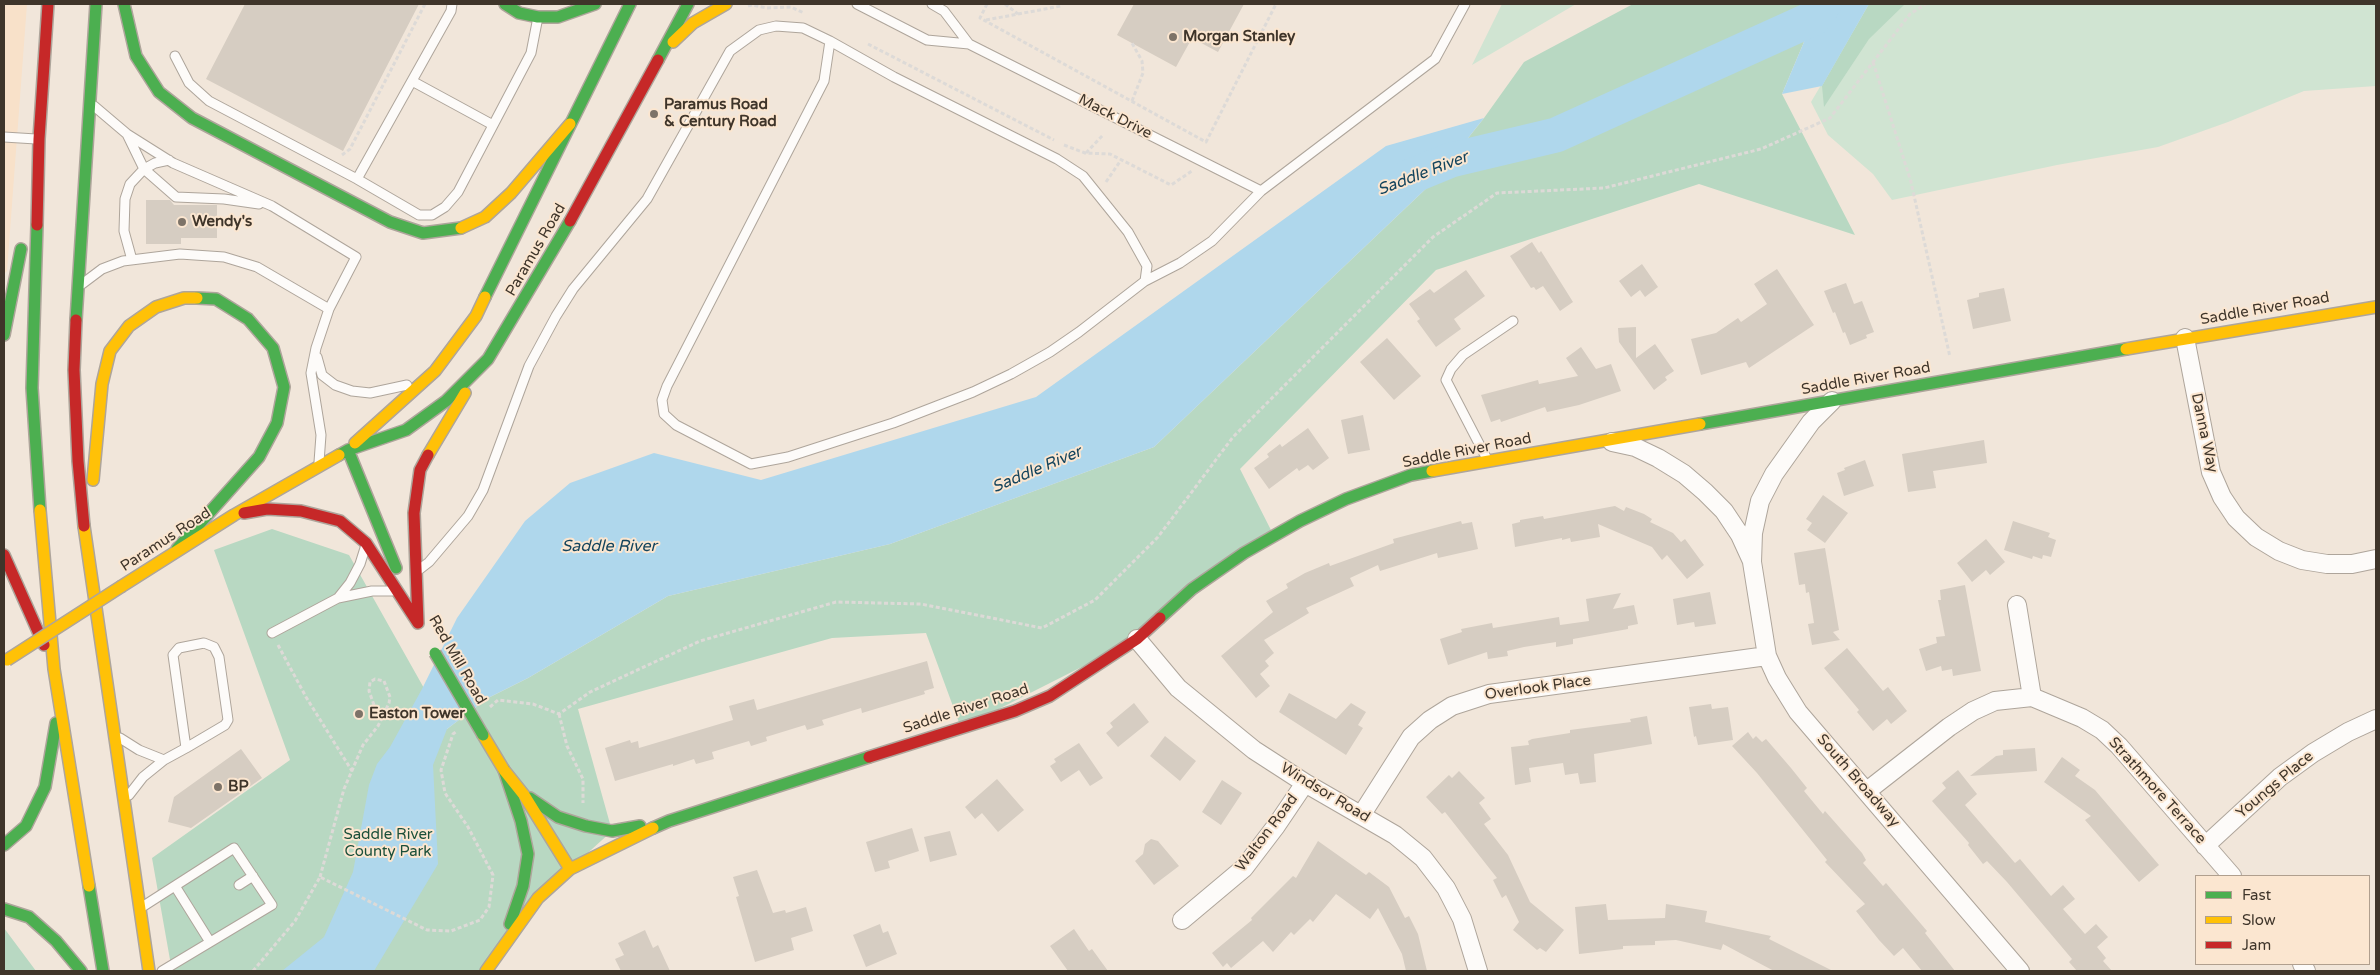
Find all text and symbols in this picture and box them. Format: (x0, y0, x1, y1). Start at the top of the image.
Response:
place label: Morgan Stanley (1183, 28, 1295, 46)
marker: Morgan Stanley (1167, 31, 1179, 43)
street label: Mack Drive (1075, 91, 1155, 143)
place label: Paramus Road & Century Road (664, 96, 777, 131)
marker: Paramus Road & Century Road (648, 108, 660, 120)
water label: Saddle River (1375, 148, 1471, 200)
street label: Paramus Road (502, 200, 570, 300)
place label: Wendy's (192, 213, 252, 231)
marker: Wendy's (176, 216, 188, 228)
street label: Saddle River Road (2199, 289, 2331, 329)
street label: Saddle River Road (1800, 359, 1932, 399)
street label: Danna Way (2187, 391, 2221, 475)
street label: Saddle River Road (1401, 430, 1533, 472)
water label: Saddle River (989, 443, 1085, 497)
street label: Paramus Road (118, 504, 214, 576)
water label: Saddle River (561, 537, 657, 557)
street label: Red Mill Road (424, 612, 490, 708)
street label: Overlook Place (1484, 672, 1592, 704)
street label: Saddle River Road (901, 680, 1031, 738)
place label: Easton Tower (369, 705, 465, 723)
marker: Easton Tower (353, 708, 365, 720)
street label: South Broadway (1813, 731, 1903, 831)
street label: Strathmore Terrace (2104, 734, 2210, 848)
street label: Youngs Place (2233, 748, 2317, 822)
street label: Windsor Road (1277, 759, 1373, 827)
place label: BP (228, 778, 248, 796)
marker: BP (212, 781, 224, 793)
street label: Walton Road (1232, 791, 1302, 875)
park label: Saddle River County Park (343, 826, 433, 861)
legend (2195, 875, 2370, 965)
text: Fast (2242, 886, 2271, 904)
text: Slow (2242, 911, 2276, 929)
text: Jam (2242, 936, 2271, 954)

